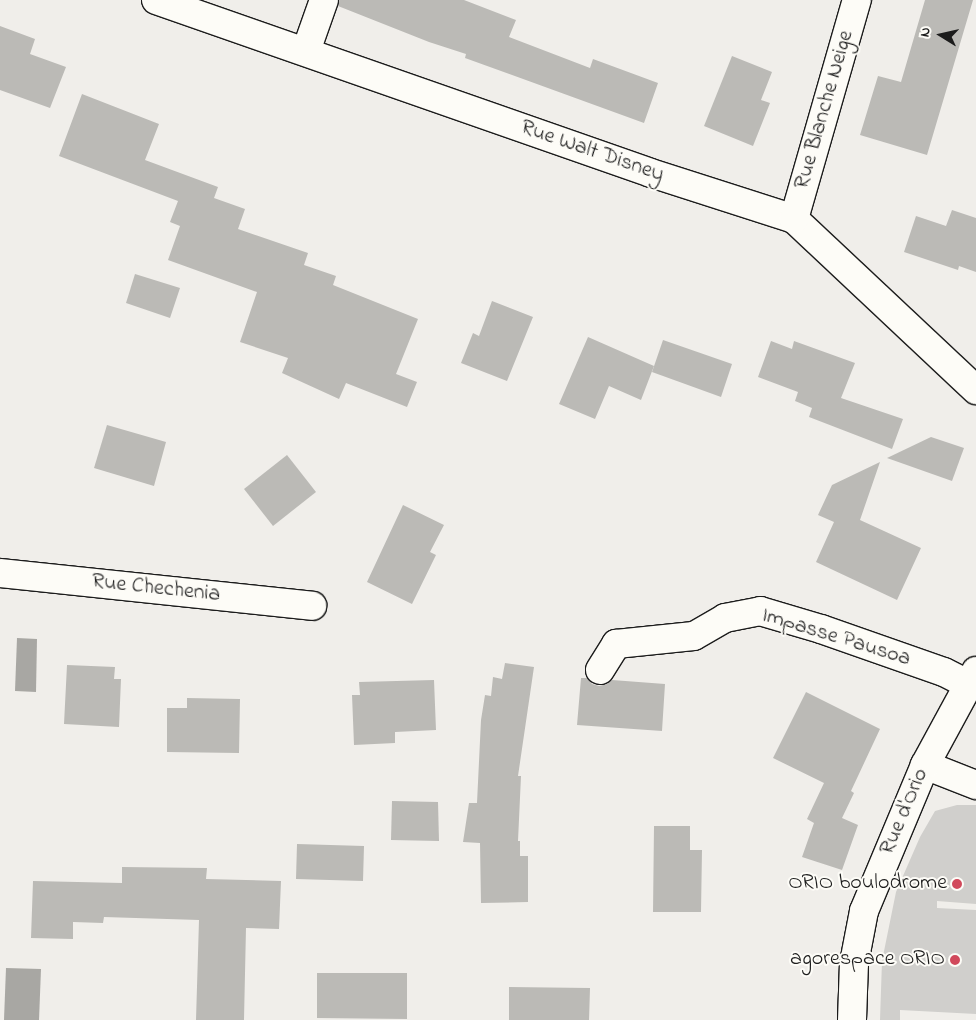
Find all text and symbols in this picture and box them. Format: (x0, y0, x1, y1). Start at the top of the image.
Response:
north arrow (916, 10, 966, 60)
text: N (915, 26, 937, 39)
street label: Rue Blanche Neige (790, 28, 860, 192)
street label: Rue Walt Disney (517, 115, 667, 189)
street label: Rue Chechenia (90, 569, 222, 609)
street label: Impasse Pausoa (758, 603, 914, 673)
street label: Rue d'Orio (875, 765, 935, 859)
place label: ORIO boulodrome (788, 871, 947, 897)
marker: ORIO boulodrome (951, 878, 963, 890)
place label: agorespace ORIO (790, 947, 945, 973)
marker: agorespace ORIO (949, 954, 961, 966)

